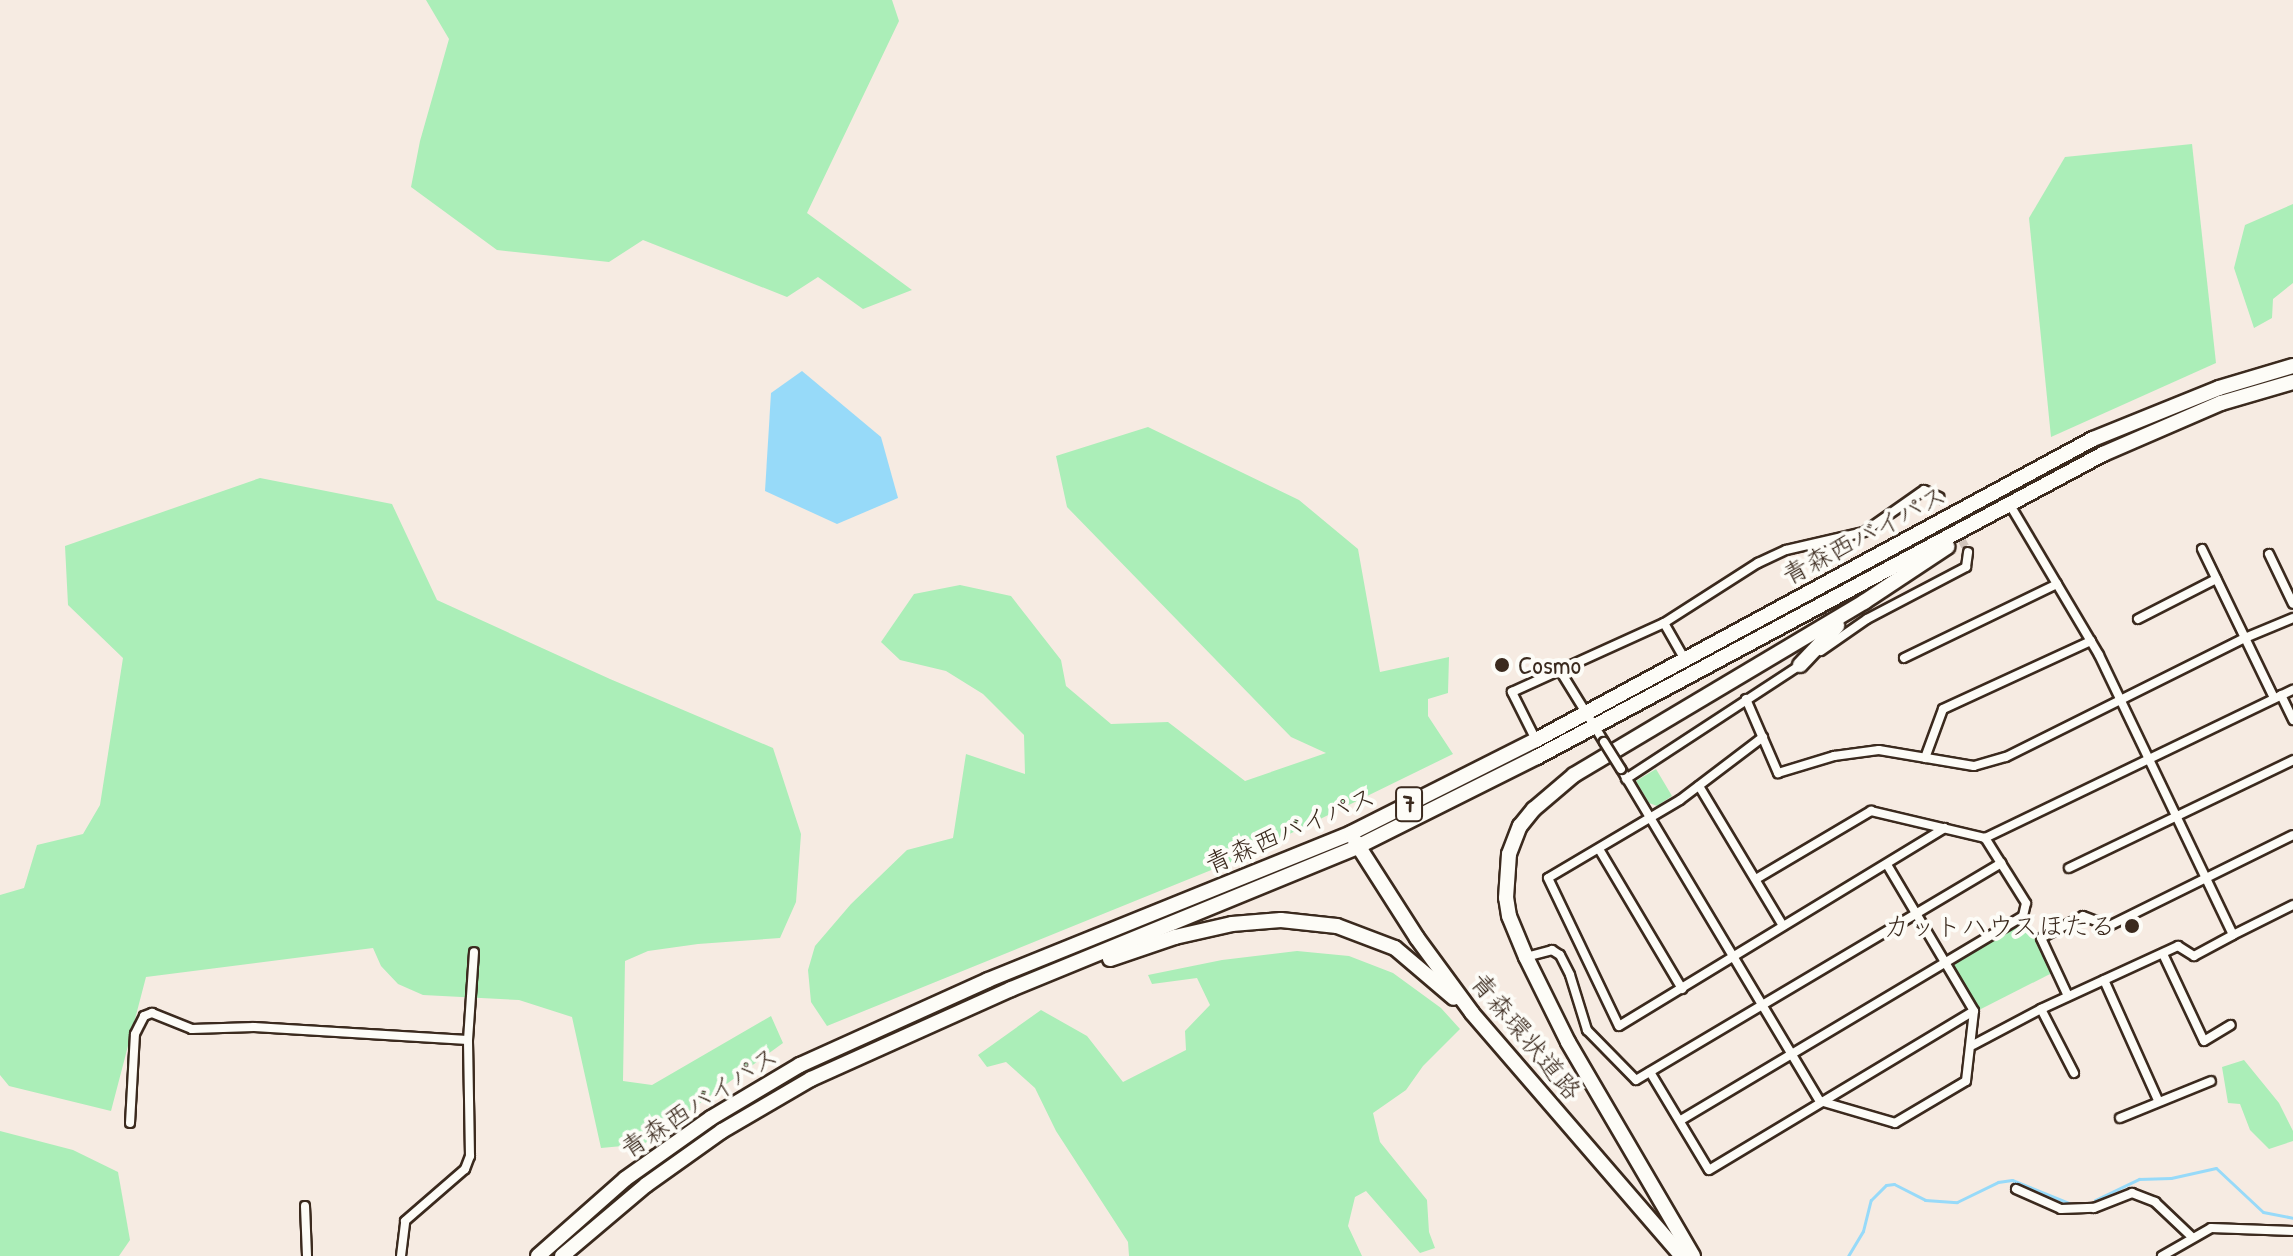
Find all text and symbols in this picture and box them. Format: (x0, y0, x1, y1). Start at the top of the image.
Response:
street label: 青森西バイパス (1776, 479, 1952, 591)
place label: Cosmo (1518, 649, 1581, 681)
marker: Cosmo (1493, 656, 1511, 674)
street label: 青森西バイパス (1200, 780, 1380, 880)
road number: 7 (1395, 784, 1423, 824)
place label: カットハウスほたる (1882, 910, 2116, 942)
marker: カットハウスほたる (2123, 917, 2141, 935)
street label: 青森環状道路 (1464, 966, 1588, 1106)
street label: 青森西バイパス (614, 1039, 784, 1165)

